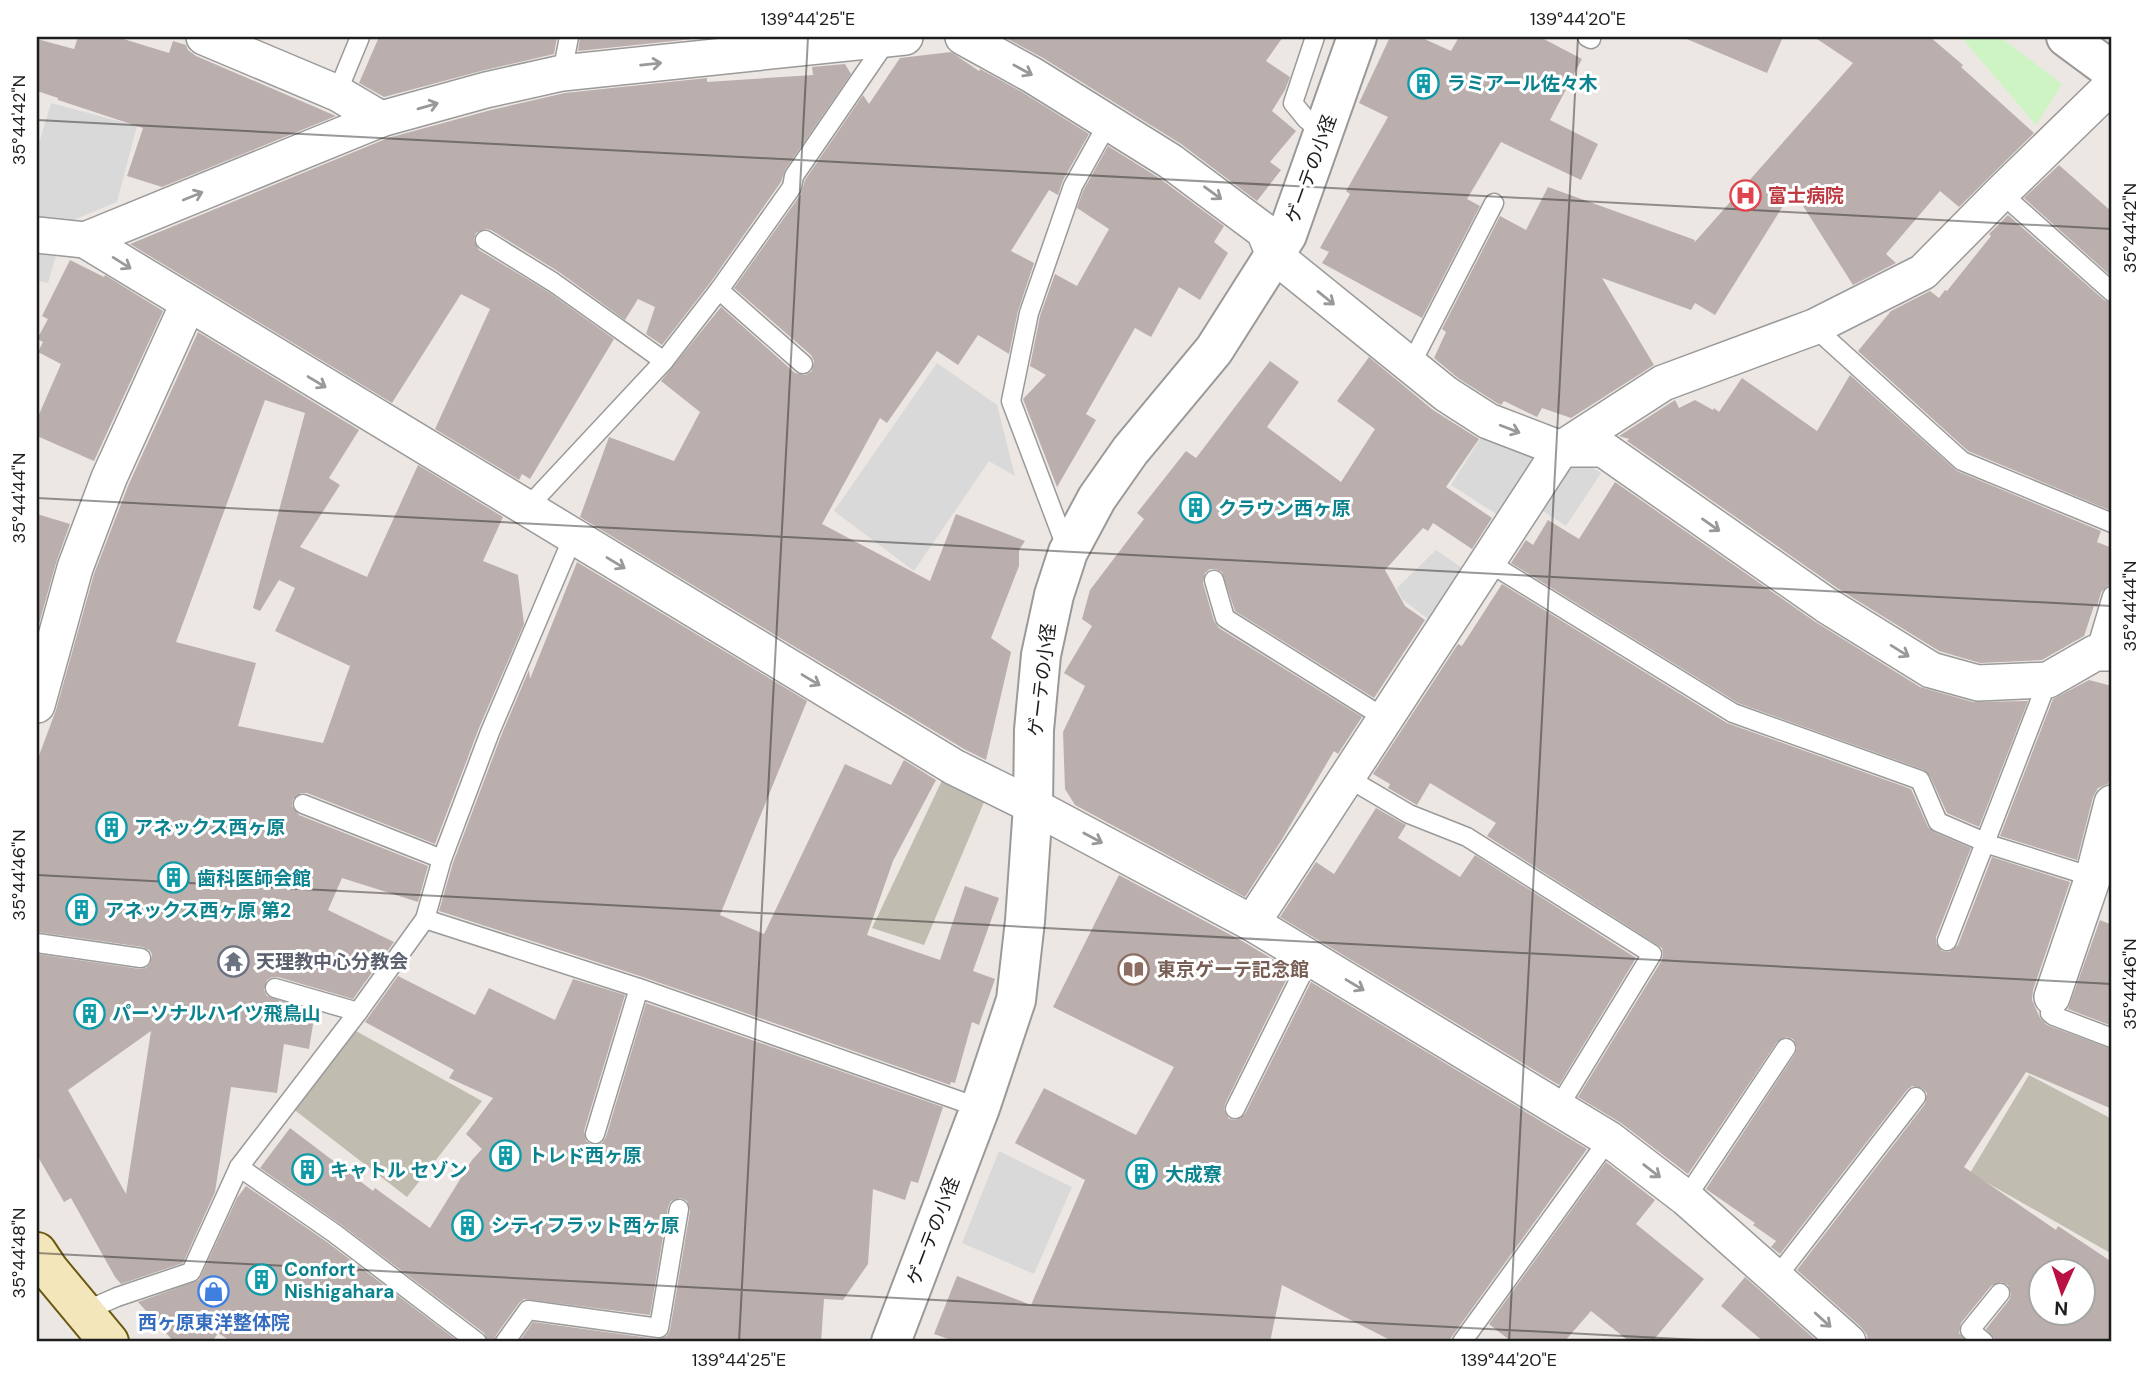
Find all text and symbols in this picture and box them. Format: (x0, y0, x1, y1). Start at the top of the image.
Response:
text: 139°44'25"E (761, 7, 855, 31)
text: 139°44'20"E (1530, 7, 1626, 31)
one-way arrow (640, 57, 662, 70)
one-way arrow (1012, 63, 1032, 77)
building icon: ラミアール佐々木 (1407, 66, 1441, 100)
place label: ラミアール佐々木 (1447, 71, 1598, 96)
text: 35°44'42"N (7, 75, 31, 165)
one-way arrow (417, 99, 439, 112)
street label: ゲーテの小径 (1280, 111, 1342, 227)
hospital icon: 富士病院 (1728, 178, 1762, 212)
place label: 富士病院 (1768, 183, 1844, 208)
text: 35°44'42"N (2118, 183, 2142, 273)
one-way arrow (1203, 186, 1222, 201)
one-way arrow (182, 188, 204, 201)
one-way arrow (112, 257, 132, 271)
one-way arrow (1317, 290, 1335, 306)
one-way arrow (306, 375, 326, 389)
one-way arrow (1499, 424, 1521, 437)
text: 35°44'44"N (7, 452, 31, 544)
building icon: クラウン西ヶ原 (1178, 491, 1212, 525)
place label: クラウン西ヶ原 (1218, 496, 1351, 521)
one-way arrow (1701, 518, 1720, 532)
one-way arrow (606, 556, 626, 570)
text: 35°44'44"N (2118, 560, 2142, 652)
street label: ゲーテの小径 (1023, 622, 1061, 738)
one-way arrow (1890, 644, 1910, 658)
one-way arrow (801, 674, 821, 688)
building icon: アネックス西ヶ原 (94, 810, 128, 844)
place label: アネックス西ヶ原 (134, 815, 285, 840)
text: 35°44'46"N (7, 829, 31, 921)
one-way arrow (1082, 832, 1103, 845)
building icon: 歯科医師会館 (157, 861, 191, 895)
place label: 歯科医師会館 (197, 866, 311, 891)
building icon: アネックス西ヶ原 第2 (65, 893, 99, 927)
place label: アネックス西ヶ原 第2 (105, 898, 291, 923)
text: 35°44'46"N (2118, 938, 2142, 1030)
temple icon: 天理教中心分教会 (216, 944, 250, 978)
place label: 天理教中心分教会 (256, 949, 408, 974)
library icon: 東京ゲーテ記念館 (1117, 952, 1151, 986)
place label: 東京ゲーテ記念館 (1157, 957, 1309, 982)
one-way arrow (1345, 979, 1365, 993)
building icon: パーソナルハイツ飛鳥山 (72, 996, 106, 1030)
place label: パーソナルハイツ飛鳥山 (112, 1001, 321, 1026)
building icon: トレド西ヶ原 (488, 1138, 522, 1172)
place label: トレド西ヶ原 (528, 1143, 642, 1168)
building icon: キャトル セゾン (290, 1153, 324, 1187)
building icon: 大成寮 (1125, 1157, 1159, 1191)
place label: キャトル セゾン (330, 1158, 467, 1183)
place label: 大成寮 (1165, 1162, 1222, 1187)
one-way arrow (1642, 1163, 1661, 1178)
street label: ゲーテの小径 (901, 1173, 965, 1289)
text: 35°44'48"N (7, 1207, 31, 1299)
building icon: シティフラット西ヶ原 (451, 1208, 485, 1242)
place label: シティフラット西ヶ原 (491, 1213, 680, 1238)
north arrow (2026, 1256, 2096, 1326)
place label: Confort Nishigahara (284, 1257, 394, 1304)
building icon: Confort Nishigahara (244, 1263, 278, 1297)
shop icon: 西ヶ原東洋整体院 (197, 1274, 231, 1308)
text: N (2054, 1296, 2069, 1321)
place label: 西ヶ原東洋整体院 (138, 1310, 290, 1335)
one-way arrow (1814, 1312, 1832, 1328)
text: 139°44'25"E (692, 1348, 786, 1372)
text: 139°44'20"E (1461, 1348, 1557, 1372)

